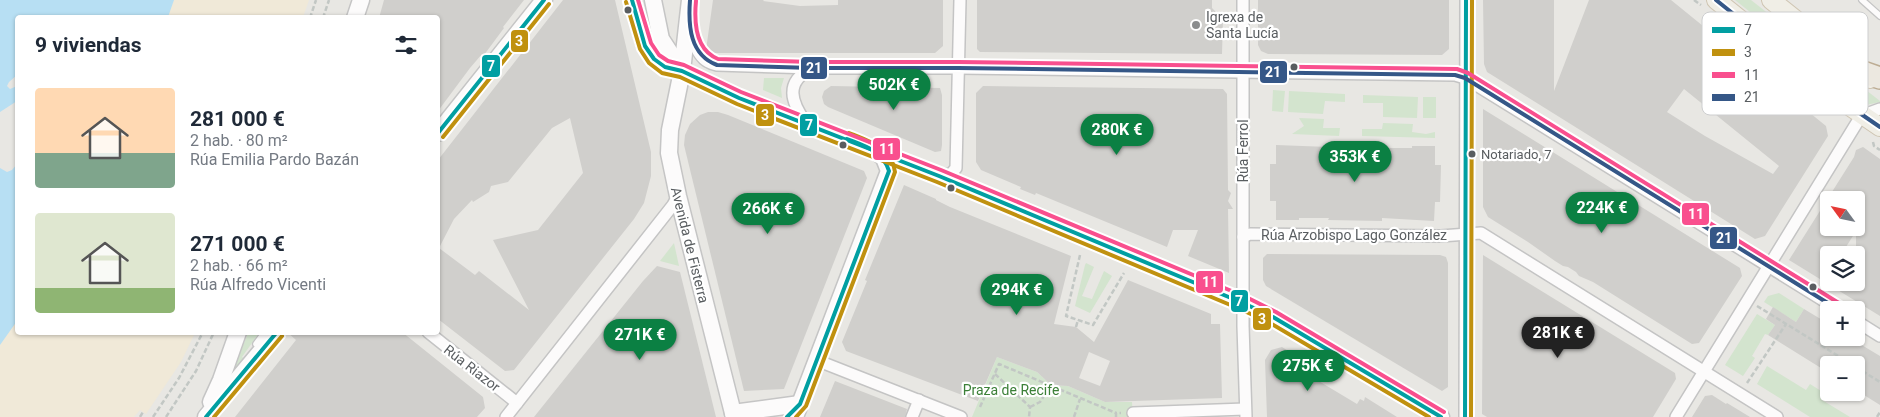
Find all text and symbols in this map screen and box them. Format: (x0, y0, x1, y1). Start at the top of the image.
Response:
unlabelled marker (623, 5, 633, 15)
place label: Igrexa de Santa Lucía (1206, 9, 1279, 41)
legend (1702, 12, 1868, 115)
marker: Igrexa de Santa Lucía (1190, 19, 1202, 31)
text: 7 (1744, 22, 1752, 38)
line badge: 3 (510, 29, 529, 53)
icon: filters (392, 31, 420, 59)
text: 9 viviendas (35, 33, 142, 57)
text: 3 (515, 33, 523, 49)
text: 3 (1744, 44, 1752, 60)
line badge: 7 (481, 54, 501, 78)
line badge: 21 (800, 56, 828, 80)
text: 7 (487, 58, 495, 74)
text: 21 (806, 60, 822, 76)
line badge: 21 (1259, 60, 1288, 84)
unlabelled marker (1289, 62, 1299, 72)
text: 21 (1265, 64, 1281, 80)
text: 11 (1744, 67, 1760, 83)
pin: 502K € (853, 68, 935, 111)
text: 502K € (869, 75, 919, 94)
text: 21 (1744, 89, 1760, 105)
line badge: 3 (755, 103, 775, 127)
text: 281 000 € (190, 107, 285, 131)
text: 3 (761, 107, 769, 123)
icon: home (75, 108, 135, 168)
line badge: 7 (799, 113, 818, 137)
pin: 280K € (1076, 114, 1158, 156)
text: 7 (805, 117, 813, 133)
street label: Rúa Ferrol (1235, 119, 1251, 183)
text: 280K € (1092, 120, 1142, 139)
text: 2 hab. · 80 m² (190, 131, 288, 150)
line badge: 11 (872, 137, 901, 161)
unlabelled marker (838, 140, 848, 150)
pin: 353K € (1314, 140, 1396, 183)
text: 11 (879, 141, 895, 157)
text: 353K € (1330, 147, 1380, 166)
place label: Notariado, 7 (1481, 147, 1551, 162)
marker: Notariado, 7 (1467, 149, 1477, 159)
text: Rúa Emilia Pardo Bazán (190, 150, 359, 169)
unlabelled marker (946, 183, 956, 193)
street label: Avenida de Fisterra (668, 185, 712, 305)
north arrow (1820, 191, 1865, 236)
map controls (1820, 191, 1865, 401)
pin: 266K € (727, 192, 809, 235)
pin: 224K € (1561, 192, 1643, 234)
text: 224K € (1577, 198, 1627, 217)
text: 266K € (743, 199, 793, 218)
line badge: 11 (1681, 202, 1710, 226)
text: 11 (1688, 206, 1704, 222)
line badge: 21 (1709, 226, 1738, 250)
street label: Rúa Arzobispo Lago González (1261, 227, 1447, 243)
text: 21 (1716, 230, 1732, 246)
text: 271 000 € (190, 232, 285, 256)
icon: home (75, 233, 135, 293)
button: layers (1820, 246, 1865, 291)
text: 2 hab. · 66 m² (190, 256, 288, 275)
line badge: 11 (1195, 270, 1224, 294)
pin: 294K € (976, 274, 1058, 316)
text: 11 (1202, 274, 1218, 290)
text: Rúa Alfredo Vicenti (190, 275, 326, 294)
text: 294K € (992, 280, 1042, 299)
unlabelled marker (1808, 282, 1818, 292)
line badge: 7 (1230, 289, 1249, 313)
text: 7 (1235, 293, 1243, 309)
button: + (1820, 301, 1865, 346)
line badge: 3 (1252, 307, 1272, 331)
text: 3 (1258, 311, 1266, 327)
pin: 281K € (1517, 316, 1599, 359)
pin: 271K € (599, 318, 681, 361)
text: 281K € (1533, 323, 1583, 342)
text: 271K € (615, 325, 665, 344)
street label: Rúa Riazor (441, 341, 503, 395)
pin: 275K € (1267, 350, 1349, 392)
text: 275K € (1283, 356, 1333, 375)
button: − (1820, 356, 1865, 401)
park label: Praza de Recife (963, 382, 1059, 398)

